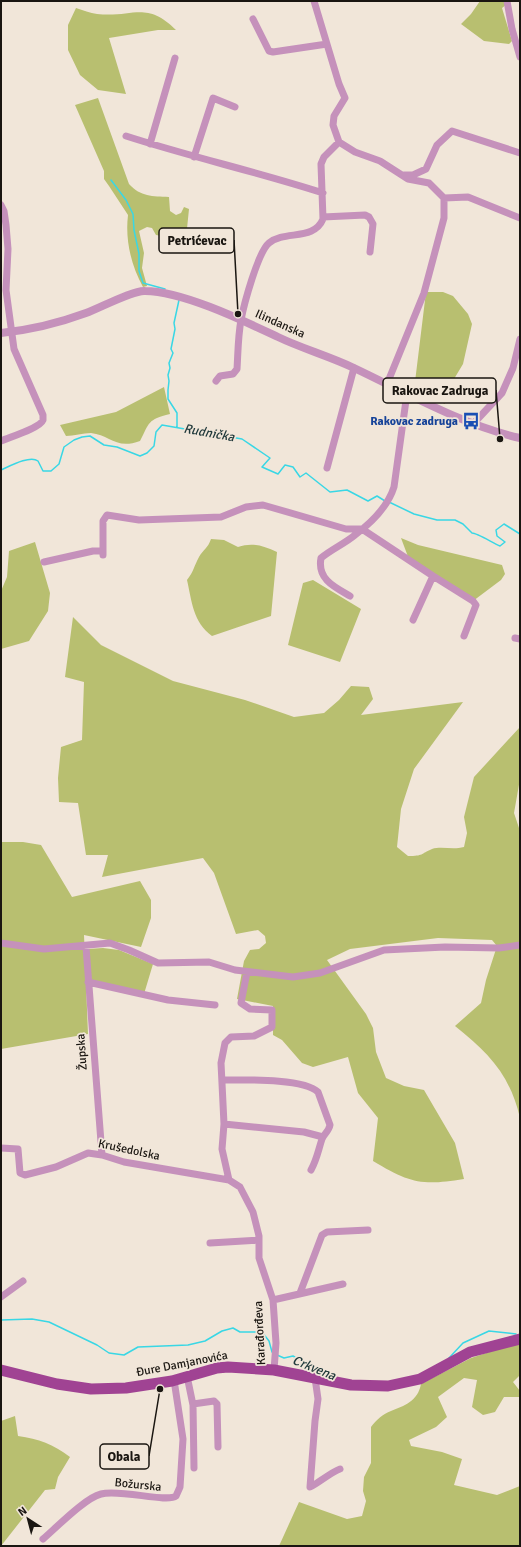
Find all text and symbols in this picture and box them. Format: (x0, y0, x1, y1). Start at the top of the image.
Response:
callout: Petrićevac (159, 228, 234, 253)
text: Petrićevac (167, 233, 227, 249)
street label: Ilindanska (253, 306, 307, 342)
callout: Rakovac Zadruga (383, 378, 496, 403)
text: Rakovac Zadruga (392, 383, 489, 399)
bus stop icon: Rakovac zadruga (461, 411, 481, 431)
place label: Rakovac zadruga (370, 414, 458, 429)
water label: Rudnička (182, 421, 236, 445)
street label: Župska (73, 1033, 91, 1071)
street label: Krušedolska (97, 1136, 161, 1164)
street label: Karađorđeva (251, 1300, 269, 1366)
street label: Đure Damjanovića (135, 1348, 229, 1380)
water label: Crkvena (290, 1352, 338, 1384)
callout: Obala (100, 1444, 149, 1469)
text: Obala (107, 1449, 141, 1465)
street label: Božurska (114, 1475, 162, 1495)
north arrow (8, 1499, 48, 1539)
text: N (15, 1504, 29, 1519)

